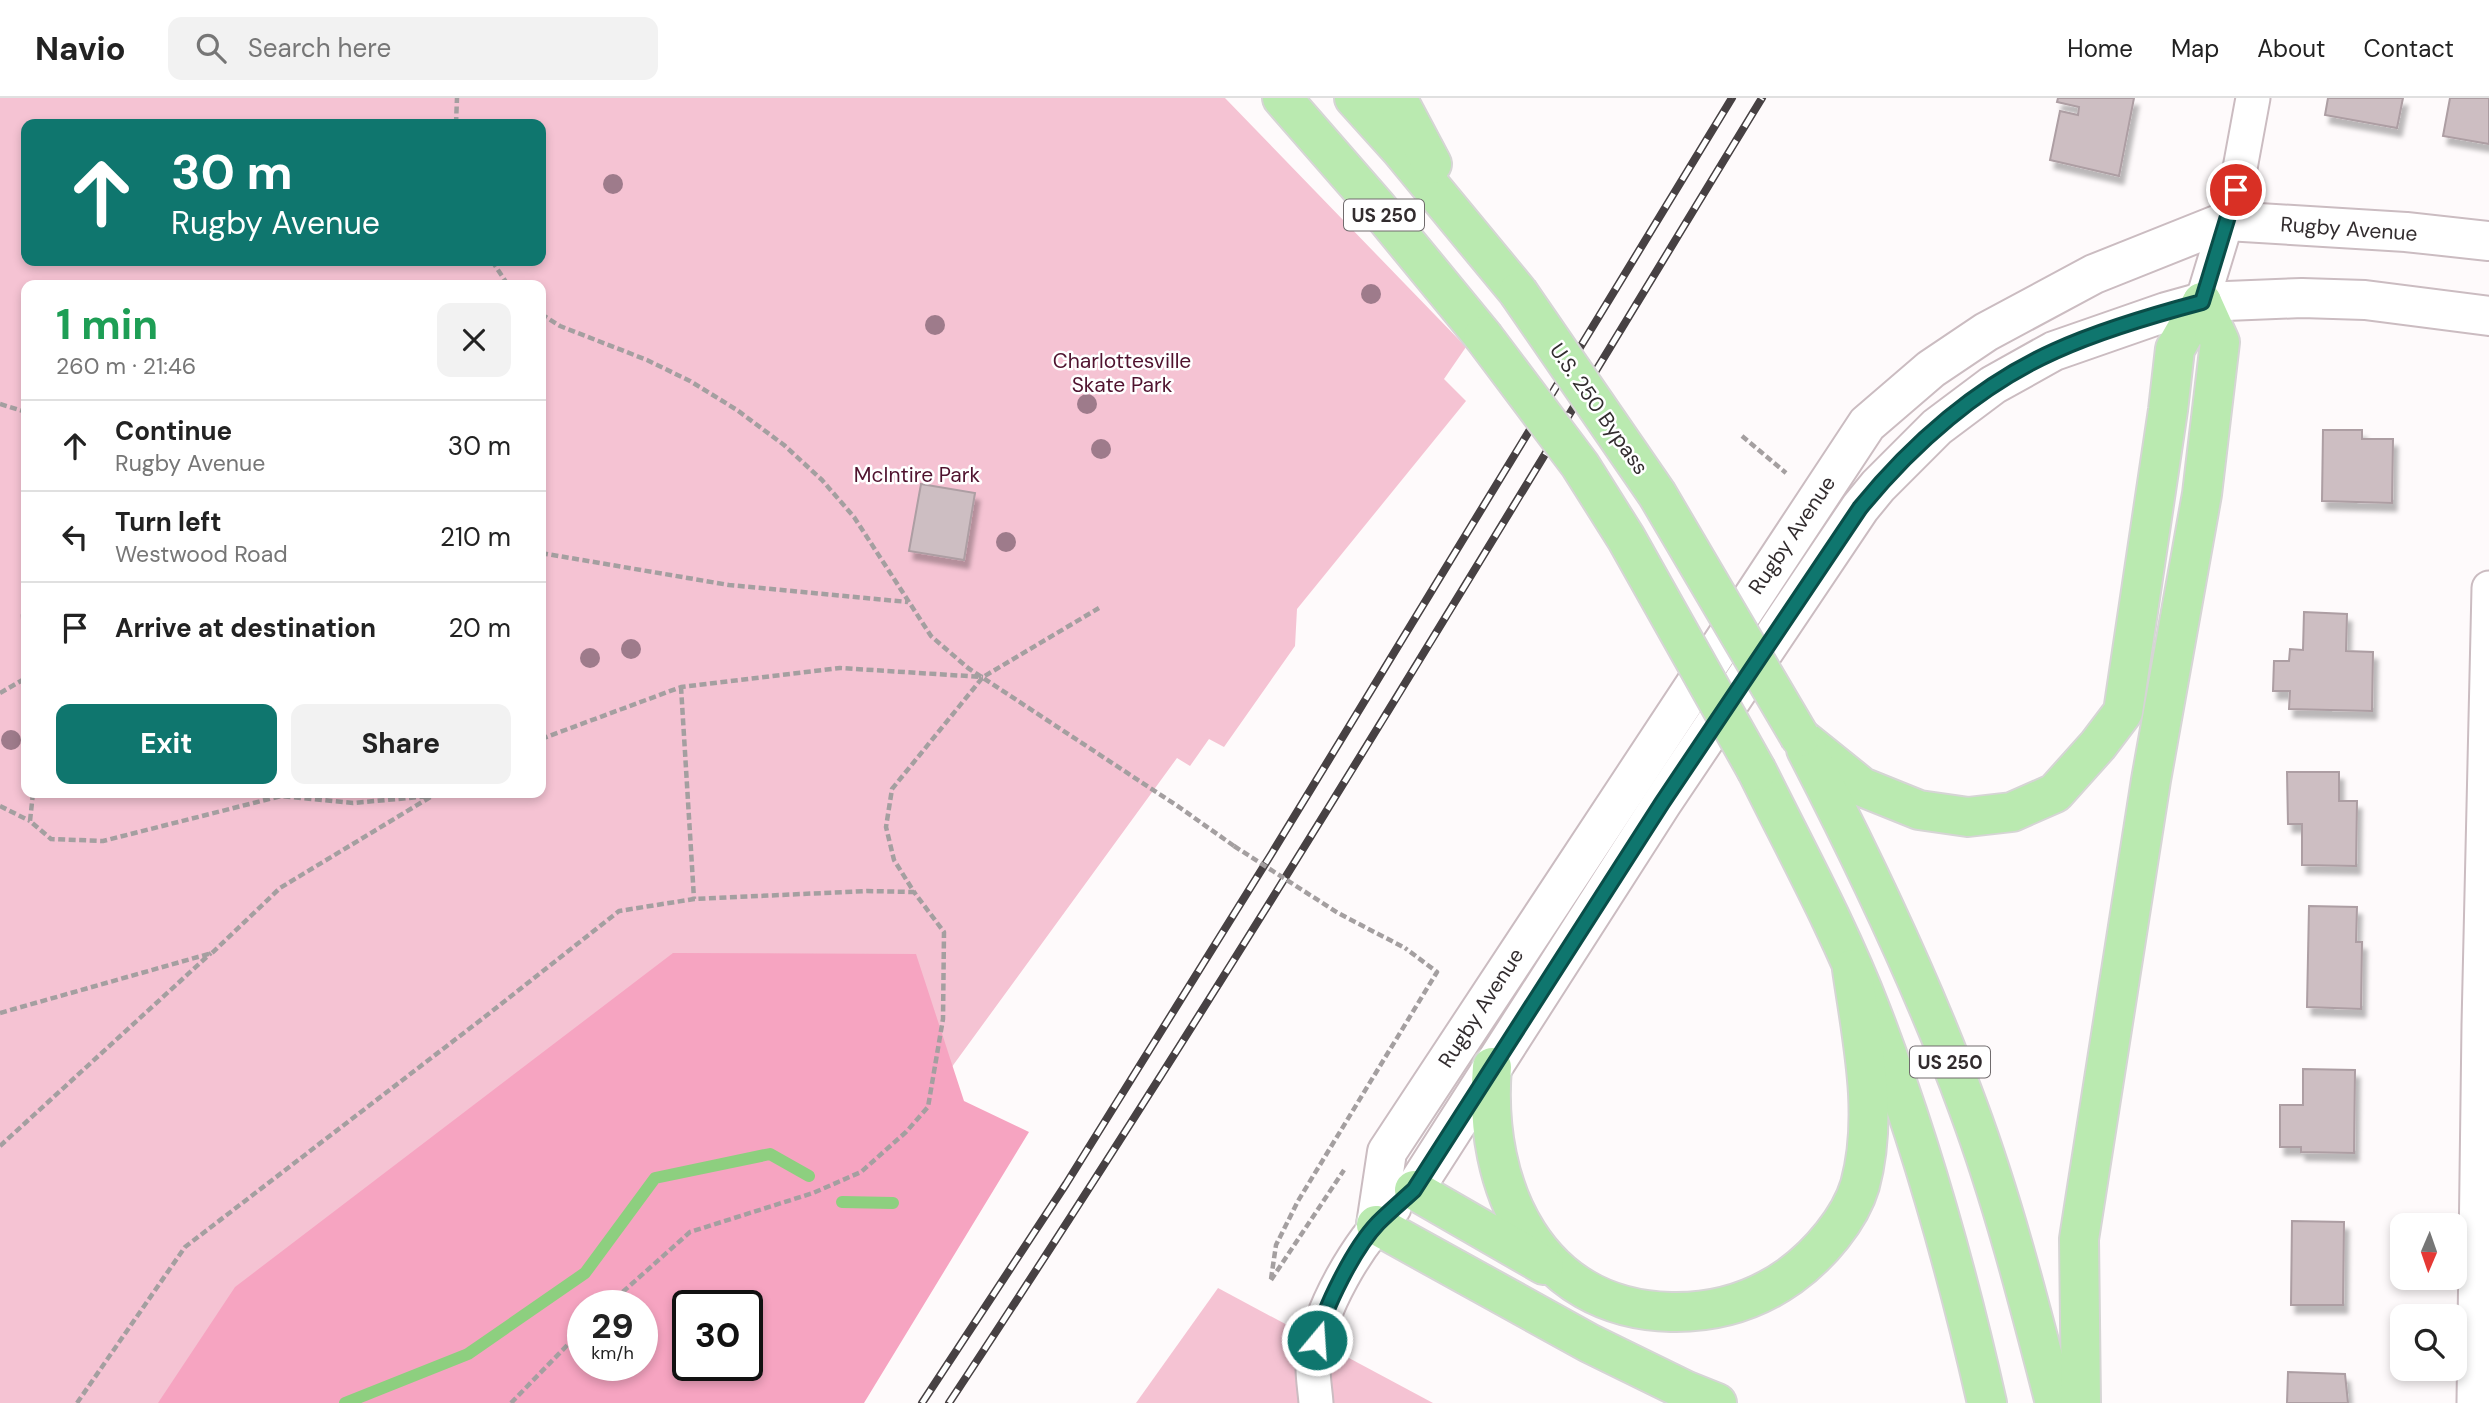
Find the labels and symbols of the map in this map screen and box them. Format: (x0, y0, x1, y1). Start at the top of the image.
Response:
pin (2206, 160, 2266, 220)
road number: US 250 (1344, 200, 1424, 230)
street label: Rugby Avenue (2280, 210, 2418, 248)
street label: U.S. 250 Bypass (1543, 338, 1655, 480)
park label: Charlottesville Skate Park (1053, 347, 1191, 399)
park label: McIntire Park (854, 461, 981, 489)
street label: Rugby Avenue (1742, 470, 1842, 600)
street label: Rugby Avenue (1432, 943, 1530, 1073)
road number: US 250 (1910, 1046, 1990, 1078)
north arrow (2390, 1213, 2468, 1290)
speed limit sign: 30 (672, 1290, 763, 1381)
position arrow (1280, 1303, 1354, 1377)

